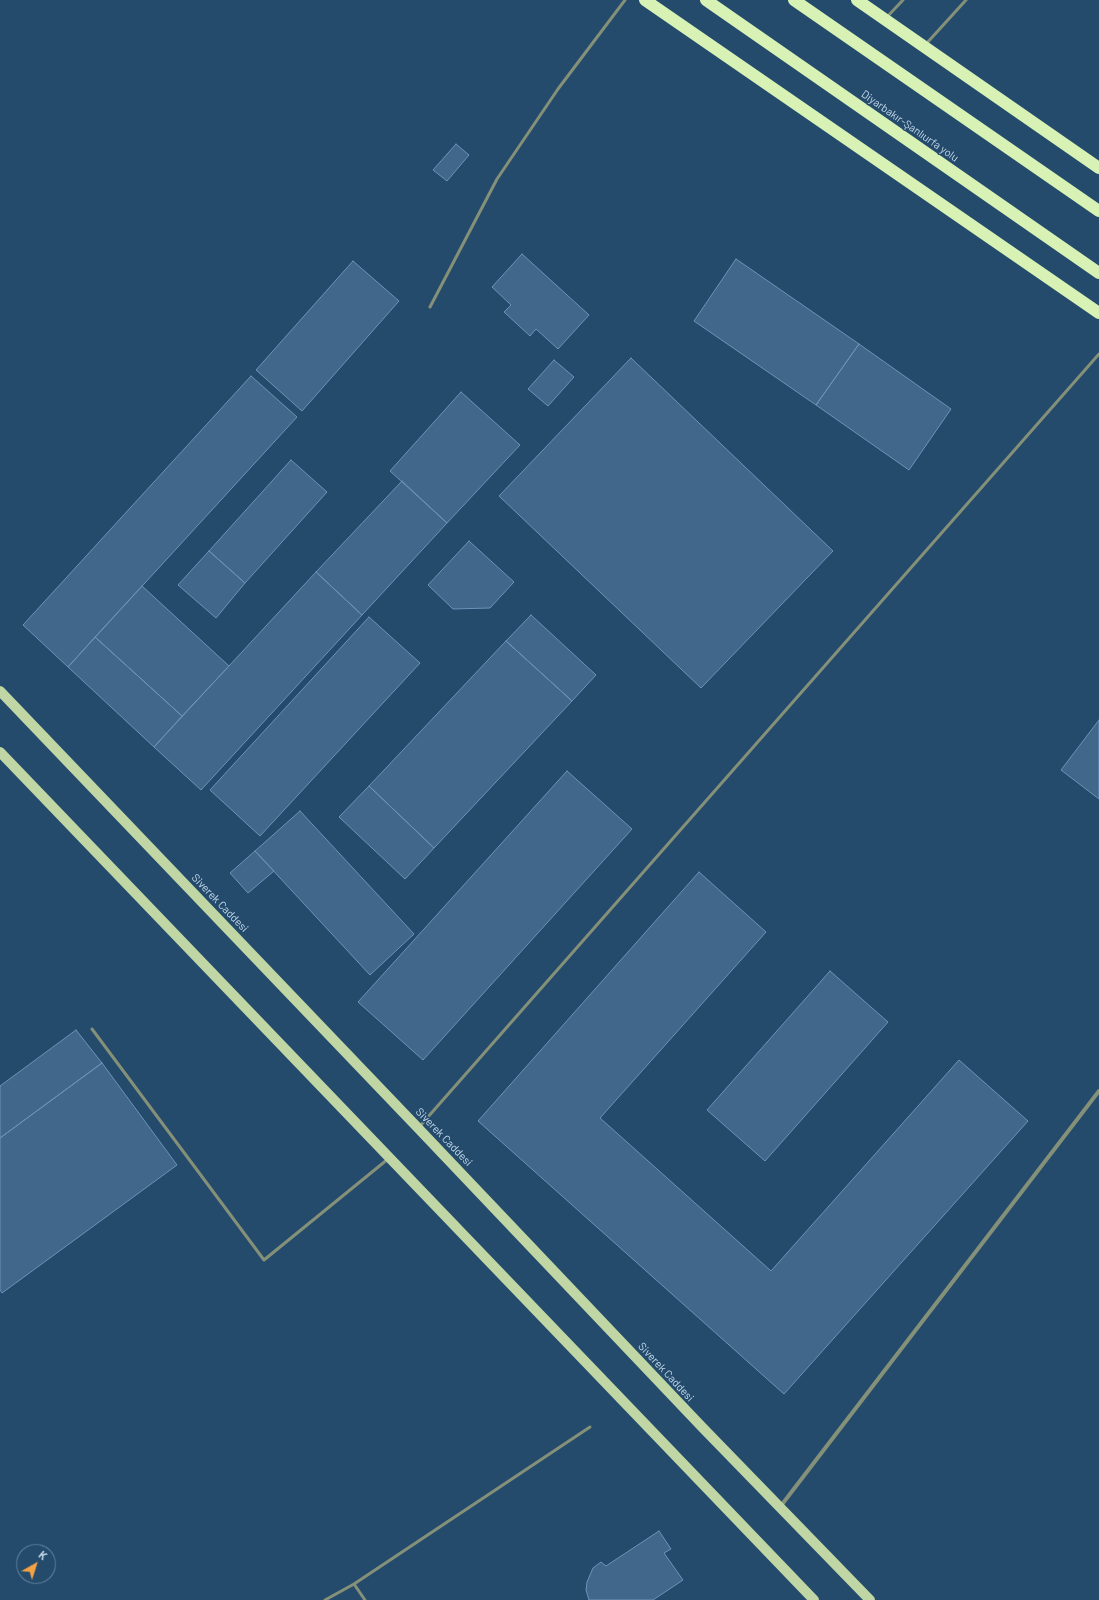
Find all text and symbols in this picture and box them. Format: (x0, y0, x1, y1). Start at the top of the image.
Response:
street label: Diyarbakır-Şanlıurfa yolu (859, 87, 961, 165)
street label: Siverek Caddesi (189, 871, 251, 935)
street label: Siverek Caddesi (413, 1105, 475, 1169)
street label: Siverek Caddesi (635, 1340, 697, 1404)
north arrow (16, 1544, 56, 1584)
text: K (36, 1548, 50, 1562)

